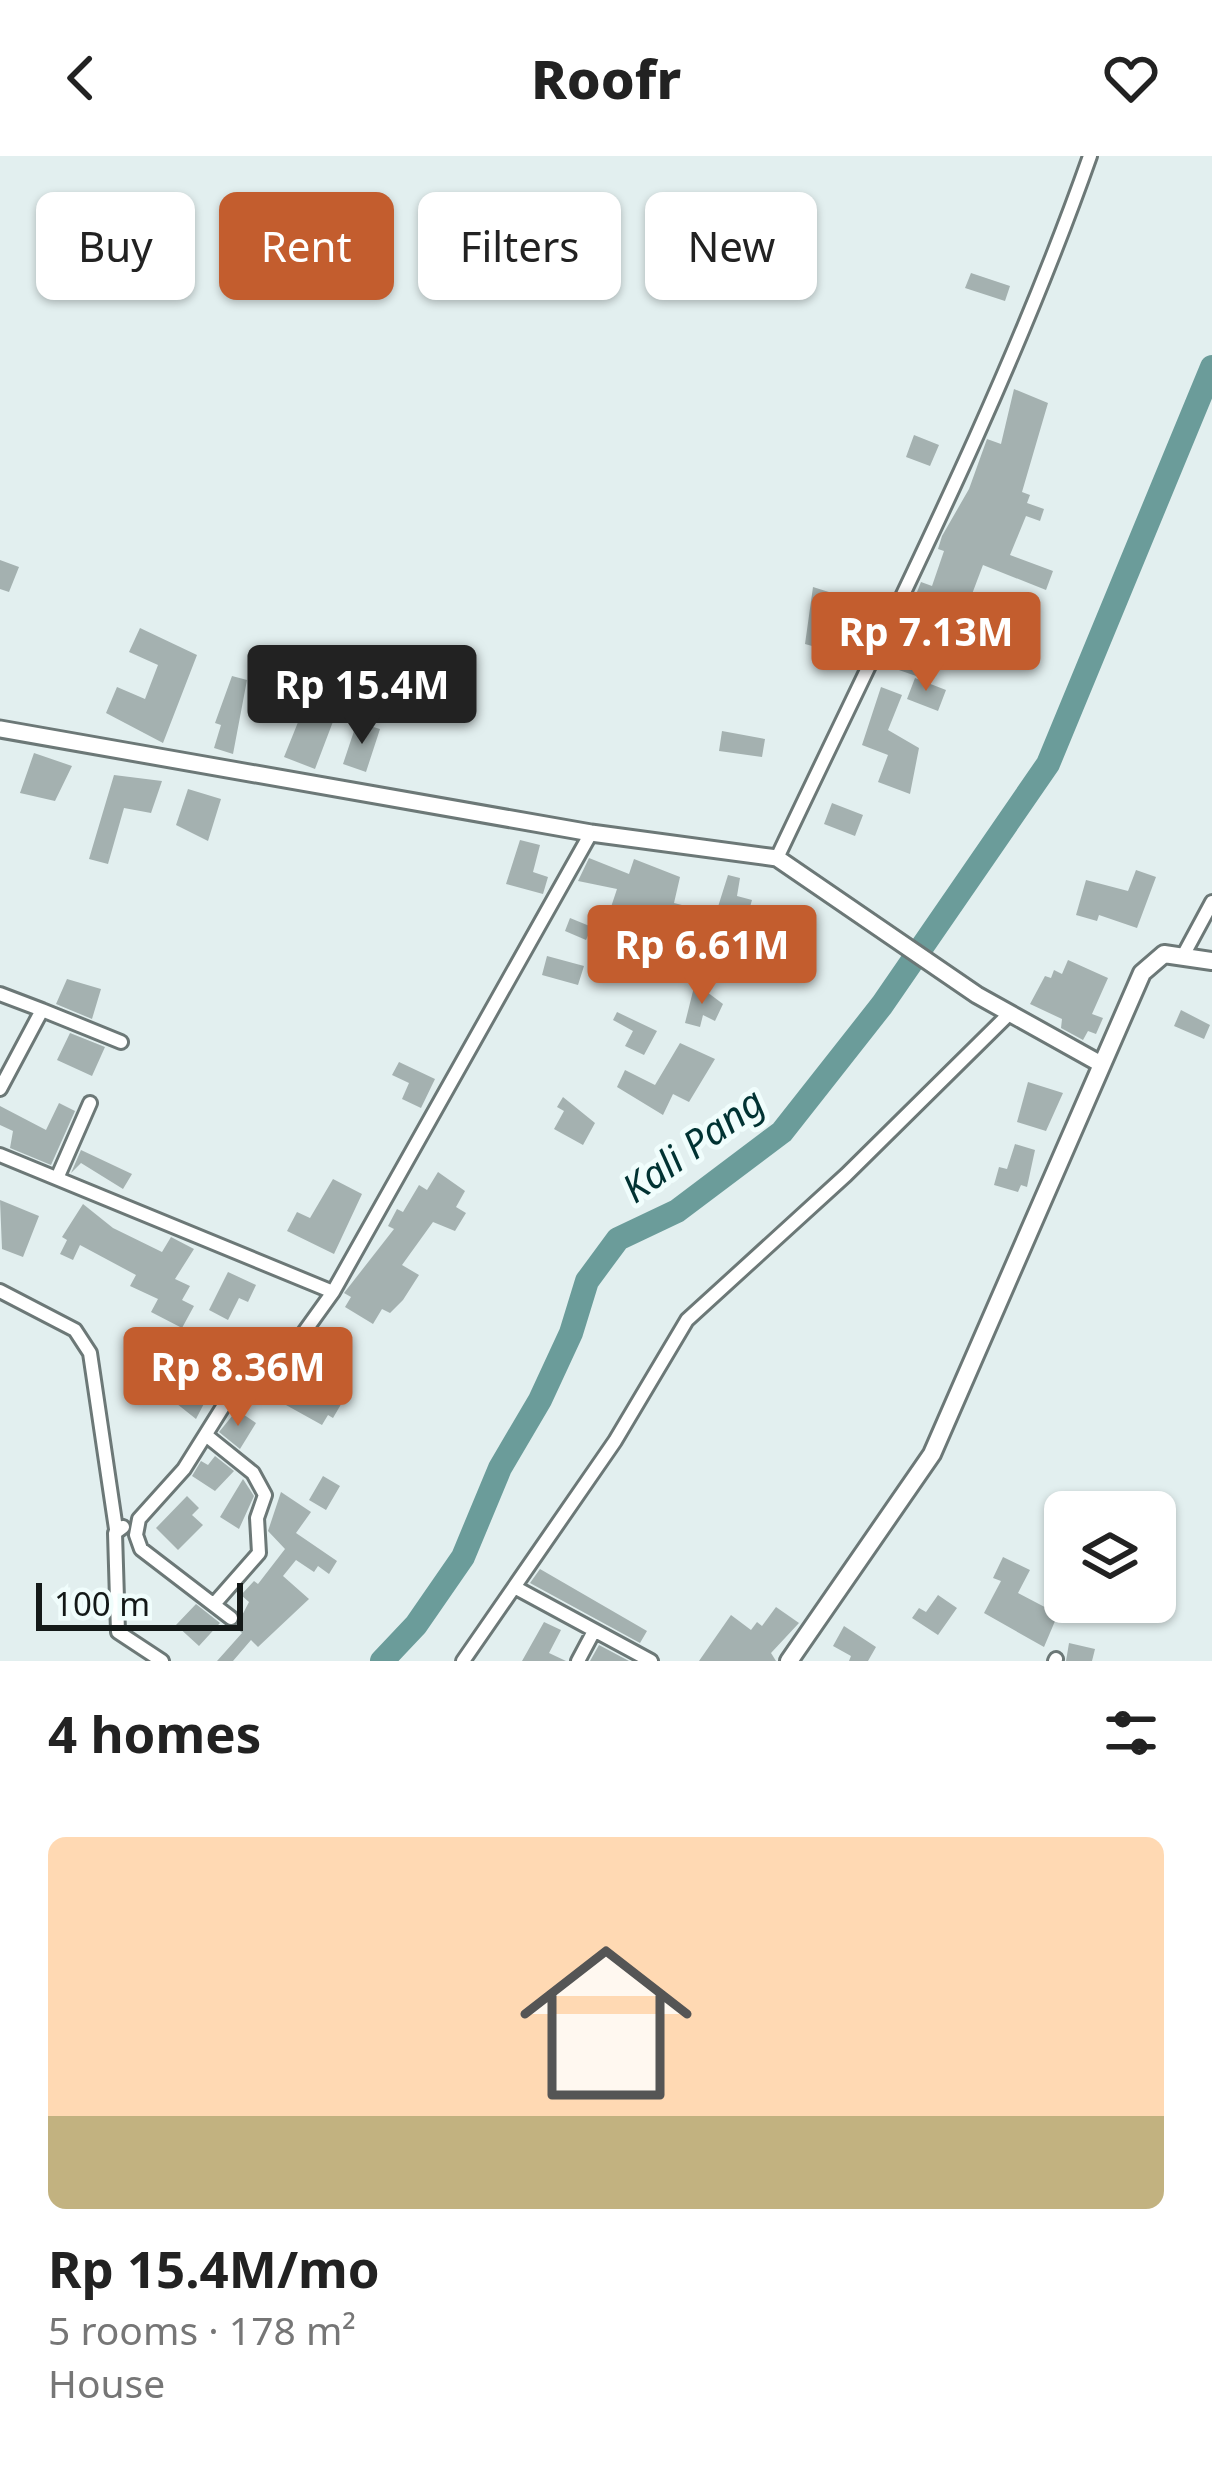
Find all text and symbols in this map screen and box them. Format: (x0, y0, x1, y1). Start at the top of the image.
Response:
text: Roofr (531, 41, 681, 115)
icon: back (48, 45, 114, 111)
icon: heart (1098, 45, 1164, 111)
chip: Buy (36, 192, 195, 300)
chip: Rent (219, 192, 394, 300)
chip: Filters (418, 192, 621, 300)
chip: New (645, 192, 817, 300)
pin: Rp 7.13M (802, 592, 1050, 694)
text: Rp 7.13M (838, 604, 1014, 657)
pin: Rp 15.4M (238, 645, 486, 747)
text: Rp 15.4M (274, 657, 450, 710)
pin: Rp 6.61M (578, 905, 826, 1007)
text: Rp 6.61M (614, 917, 790, 970)
water label: Kali Pang (610, 1074, 774, 1213)
pin: Rp 8.36M (114, 1327, 362, 1429)
text: Rp 8.36M (150, 1339, 326, 1392)
map controls (1044, 1491, 1176, 1623)
button: layers (1044, 1491, 1176, 1623)
scale bar (36, 1577, 243, 1630)
text: 100 m (54, 1581, 150, 1626)
text: 4 homes (48, 1698, 261, 1768)
icon: filters (1098, 1700, 1164, 1766)
icon: home (498, 1915, 714, 2131)
text: Rp 15.4M/mo (48, 2233, 380, 2303)
text: 5 rooms · 178 m² (48, 2303, 356, 2356)
text: House (48, 2356, 165, 2409)

